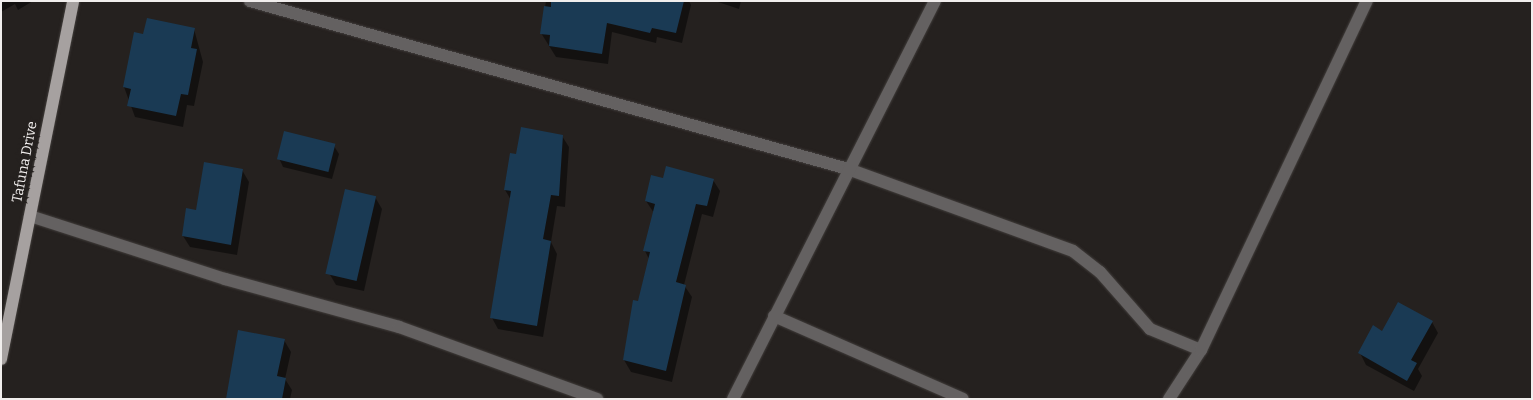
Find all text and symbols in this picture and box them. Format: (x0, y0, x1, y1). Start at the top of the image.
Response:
street label: Tafuna Drive (9, 120, 41, 204)

